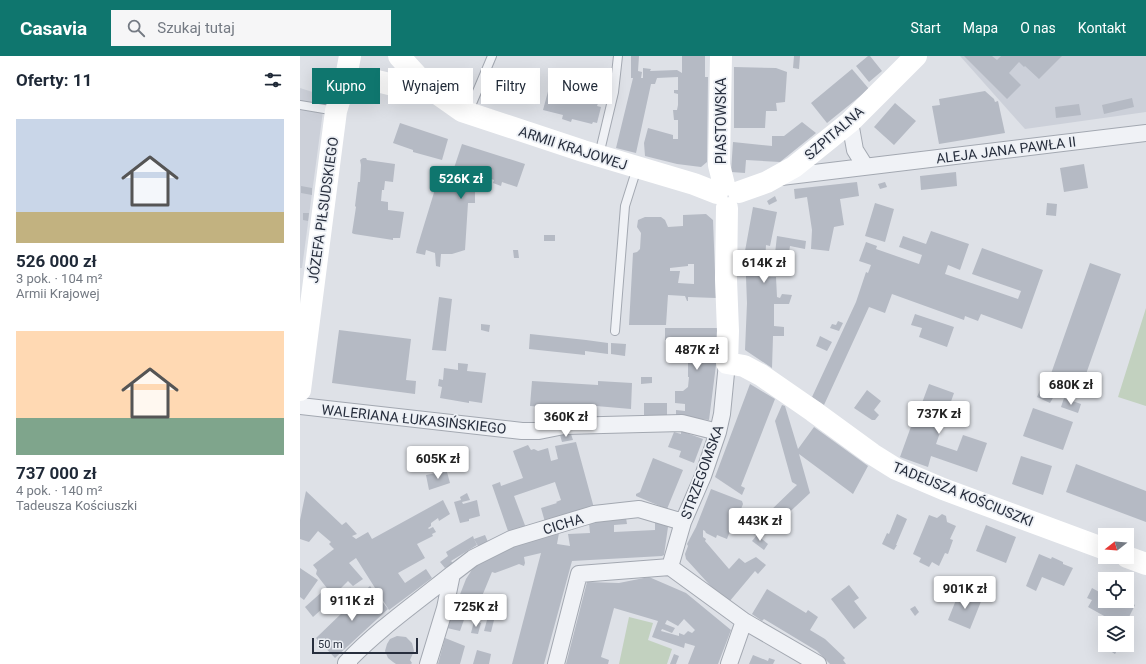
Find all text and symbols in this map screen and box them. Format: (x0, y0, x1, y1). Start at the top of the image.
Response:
search box (111, 10, 391, 46)
text: Casavia (20, 17, 87, 40)
icon: search (125, 17, 147, 39)
text: Szukaj tutaj (157, 19, 235, 37)
text: Start (911, 20, 941, 36)
text: Mapa (963, 20, 998, 36)
text: O nas (1020, 20, 1056, 36)
text: Kontakt (1078, 20, 1126, 36)
chip: Kupno (312, 68, 380, 104)
chip: Wynajem (388, 68, 473, 104)
chip: Filtry (481, 68, 540, 104)
chip: Nowe (548, 68, 612, 104)
icon: filters (262, 69, 284, 91)
text: Oferty: 11 (16, 70, 92, 90)
street label: PIASTOWSKA (713, 78, 729, 164)
street label: SZPITALNA (801, 103, 867, 163)
street label: ARMII KRAJOWEJ (517, 123, 629, 173)
street label: ALEJA JANA PAWŁA II (935, 133, 1077, 167)
street label: JÓZEFA PIŁSUDSKIEGO (304, 136, 341, 284)
icon: home (114, 145, 186, 217)
pin: 526K zł (424, 166, 498, 200)
text: 526K zł (439, 171, 483, 186)
pin: 614K zł (727, 250, 801, 284)
text: 526 000 zł (16, 251, 97, 271)
text: 614K zł (742, 255, 786, 270)
text: 3 pok. · 104 m² (16, 271, 102, 286)
text: Armii Krajowej (16, 286, 100, 301)
pin: 487K zł (660, 337, 734, 371)
text: 487K zł (675, 342, 719, 357)
icon: home (114, 357, 186, 429)
pin: 680K zł (1034, 372, 1108, 406)
text: 680K zł (1049, 377, 1093, 392)
street label: WALERIANA ŁUKASIŃSKIEGO (321, 400, 507, 437)
pin: 737K zł (902, 401, 976, 435)
pin: 360K zł (529, 404, 603, 438)
text: 737K zł (917, 406, 961, 421)
text: 360K zł (544, 409, 588, 424)
street label: STRZEGOMSKA (678, 423, 726, 521)
pin: 605K zł (401, 446, 475, 480)
text: 605K zł (416, 451, 460, 466)
street label: TADEUSZA KOŚCIUSZKI (890, 457, 1036, 530)
text: 737 000 zł (16, 463, 97, 483)
text: 4 pok. · 140 m² (16, 483, 102, 498)
text: Tadeusza Kościuszki (16, 498, 137, 513)
pin: 443K zł (723, 508, 797, 542)
street label: CICHA (541, 510, 585, 538)
text: 443K zł (738, 513, 782, 528)
north arrow (1098, 528, 1134, 564)
map controls (1098, 528, 1134, 652)
button: locate (1098, 572, 1134, 608)
pin: 901K zł (928, 576, 1002, 610)
text: 901K zł (943, 581, 987, 596)
pin: 911K zł (315, 588, 389, 622)
text: 911K zł (330, 593, 374, 608)
pin: 725K zł (439, 594, 513, 628)
text: 725K zł (454, 599, 498, 614)
button: layers (1098, 616, 1134, 652)
scale bar (312, 636, 418, 655)
text: 50 m (318, 638, 343, 651)

